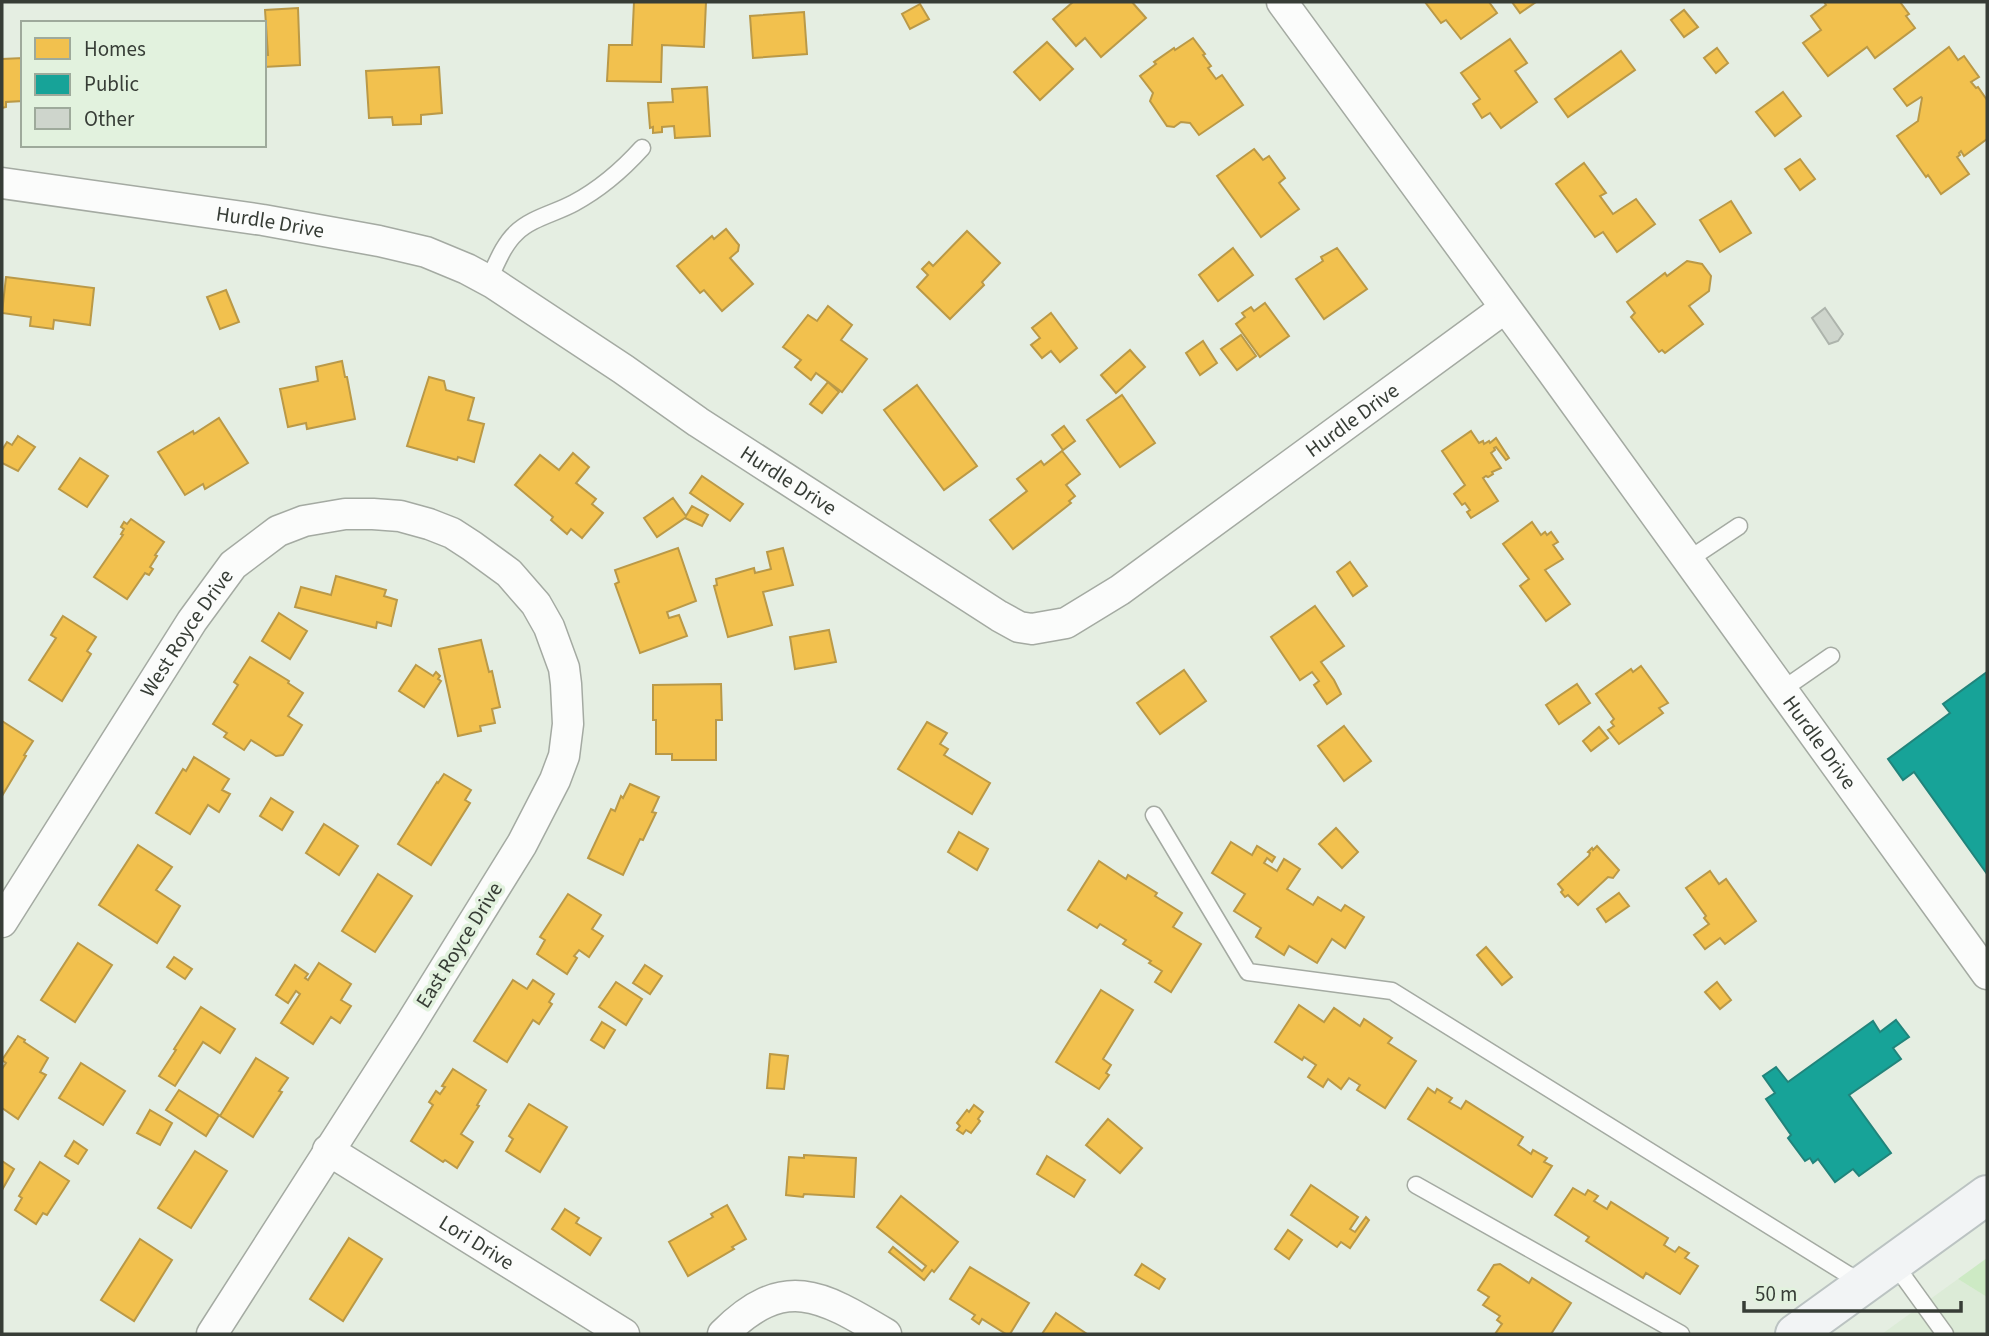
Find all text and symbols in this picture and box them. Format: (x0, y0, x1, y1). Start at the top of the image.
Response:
legend (21, 21, 266, 147)
text: Homes (84, 34, 146, 64)
text: Public (84, 69, 139, 99)
text: Other (84, 104, 135, 134)
street label: Hurdle Drive (214, 199, 327, 246)
street label: Hurdle Drive (1299, 376, 1405, 464)
street label: Hurdle Drive (734, 438, 843, 523)
street label: West Royce Drive (133, 563, 240, 703)
street label: Hurdle Drive (1776, 689, 1864, 795)
street label: East Royce Drive (408, 876, 510, 1014)
street label: Lori Drive (433, 1208, 520, 1277)
scale bar (1744, 1270, 1961, 1314)
text: 50 m (1755, 1279, 1797, 1309)

